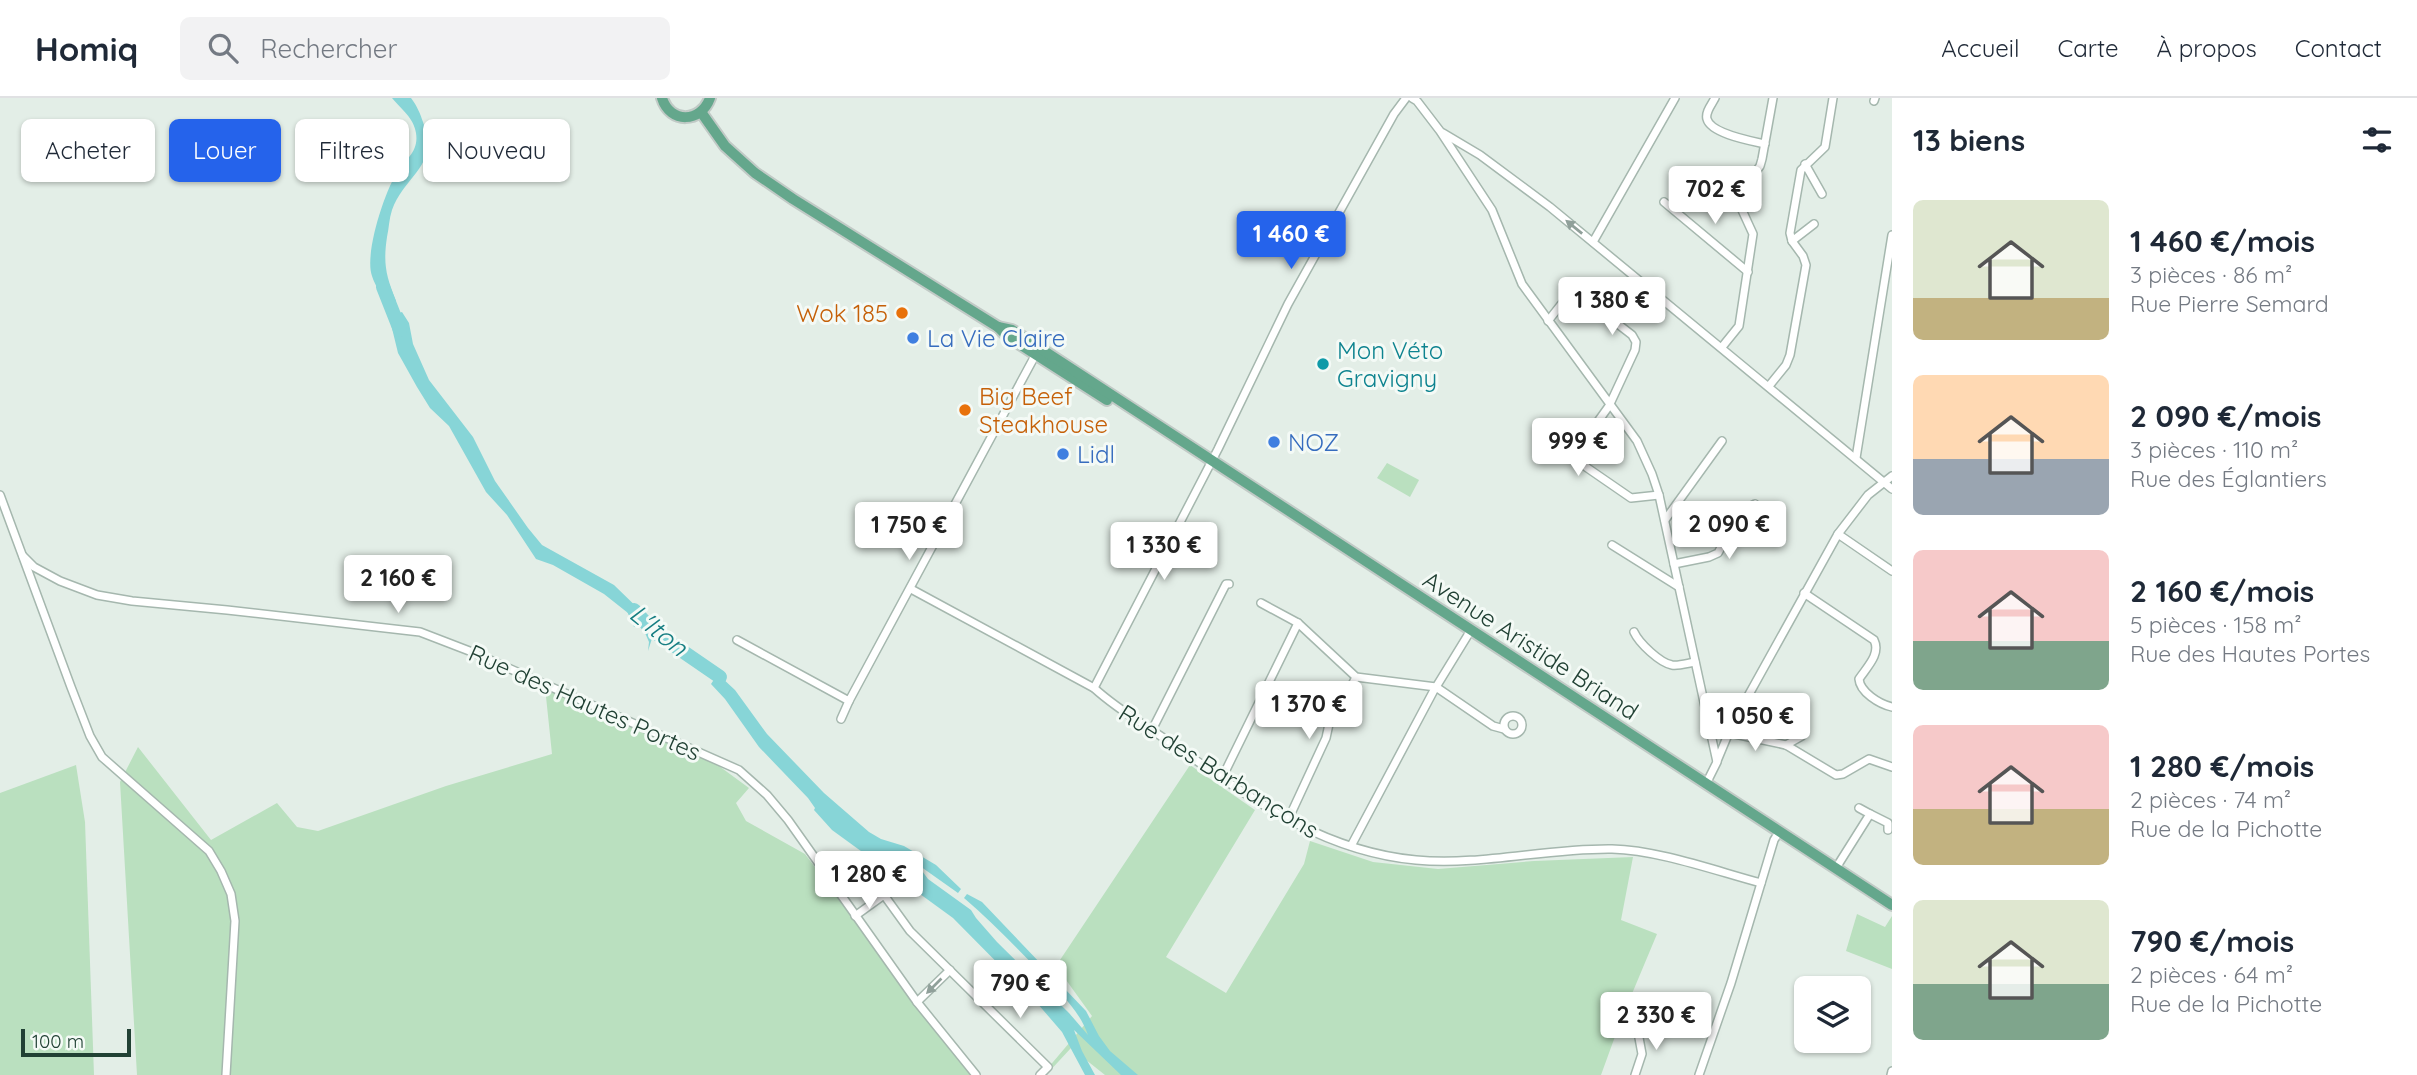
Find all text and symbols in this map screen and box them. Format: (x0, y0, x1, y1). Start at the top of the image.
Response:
search box (180, 17, 670, 80)
text: Homiq (35, 28, 138, 69)
icon: search (204, 29, 242, 67)
text: Rechercher (260, 32, 398, 65)
text: Accueil (1941, 33, 2020, 63)
text: Carte (2058, 33, 2119, 63)
text: À propos (2157, 33, 2257, 63)
text: Contact (2295, 33, 2382, 63)
chip: Acheter (21, 119, 155, 182)
chip: Louer (169, 119, 281, 182)
chip: Filtres (295, 119, 409, 182)
chip: Nouveau (423, 119, 570, 182)
text: 13 biens (1913, 121, 2025, 159)
icon: filters (2358, 121, 2396, 159)
pin: 702 € (1666, 166, 1764, 226)
text: 702 € (1685, 174, 1745, 203)
pin: 1 460 € (1226, 212, 1356, 271)
text: 1 460 € (1253, 219, 1329, 248)
one-way arrow (1566, 220, 1583, 235)
text: 1 460 €/mois (2130, 222, 2315, 260)
icon: home (1969, 228, 2053, 312)
text: 3 pièces · 86 m² (2130, 260, 2292, 289)
pin: 1 380 € (1547, 278, 1677, 337)
text: 1 380 € (1574, 285, 1650, 314)
text: Rue Pierre Semard (2130, 289, 2329, 318)
place label: Wok 185 (796, 298, 888, 328)
marker: Wok 185 (894, 305, 910, 321)
place label: La Vie Claire (927, 323, 1065, 353)
marker: La Vie Claire (905, 330, 921, 346)
place label: Mon Véto Gravigny (1337, 335, 1443, 393)
marker: Mon Véto Gravigny (1315, 356, 1331, 372)
place label: Big Beef Steakhouse (979, 381, 1108, 439)
text: 2 090 €/mois (2130, 397, 2322, 435)
marker: Big Beef Steakhouse (957, 402, 973, 418)
icon: home (1969, 403, 2053, 487)
pin: 999 € (1529, 418, 1627, 478)
text: 999 € (1548, 426, 1608, 455)
place label: NOZ (1288, 427, 1339, 457)
marker: NOZ (1266, 434, 1282, 450)
text: 3 pièces · 110 m² (2130, 435, 2298, 464)
place label: Lidl (1077, 439, 1115, 469)
marker: Lidl (1055, 446, 1071, 462)
text: Rue des Églantiers (2130, 464, 2327, 493)
pin: 2 090 € (1664, 502, 1794, 561)
pin: 1 750 € (844, 503, 974, 562)
text: 2 090 € (1688, 509, 1770, 538)
text: 1 750 € (871, 510, 947, 539)
pin: 1 330 € (1099, 522, 1229, 582)
text: 1 330 € (1126, 530, 1202, 559)
pin: 2 160 € (333, 556, 463, 615)
text: 2 160 € (360, 563, 436, 592)
street label: Avenue Aristide Briand (1418, 564, 1644, 726)
text: 2 160 €/mois (2130, 572, 2314, 610)
icon: home (1969, 578, 2053, 662)
water label: L'Iton (623, 597, 695, 664)
text: 5 pièces · 158 m² (2130, 610, 2301, 639)
street label: Rue des Hautes Portes (464, 637, 706, 767)
text: Rue des Hautes Portes (2130, 639, 2370, 668)
pin: 1 370 € (1244, 682, 1374, 741)
text: 1 370 € (1271, 689, 1347, 718)
pin: 1 050 € (1690, 694, 1820, 753)
street label: Rue des Barbançons (1114, 697, 1324, 845)
text: 1 050 € (1716, 701, 1794, 730)
text: 1 280 €/mois (2130, 747, 2314, 785)
icon: home (1969, 753, 2053, 837)
text: 2 pièces · 74 m² (2130, 785, 2291, 814)
text: Rue de la Pichotte (2130, 814, 2322, 843)
pin: 1 280 € (804, 852, 934, 911)
text: 1 280 € (831, 859, 907, 888)
text: 790 €/mois (2130, 922, 2294, 960)
icon: home (1969, 928, 2053, 1012)
pin: 790 € (971, 960, 1069, 1020)
text: 2 pièces · 64 m² (2130, 960, 2293, 989)
text: 790 € (990, 968, 1050, 997)
map controls (1794, 976, 1871, 1053)
button: layers (1794, 976, 1871, 1053)
one-way arrow (925, 977, 942, 994)
text: Rue de la Pichotte (2130, 989, 2322, 1018)
pin: 2 330 € (1591, 992, 1721, 1052)
text: 2 330 € (1616, 1000, 1696, 1029)
scale bar (21, 1026, 131, 1058)
text: 100 m (32, 1029, 84, 1053)

